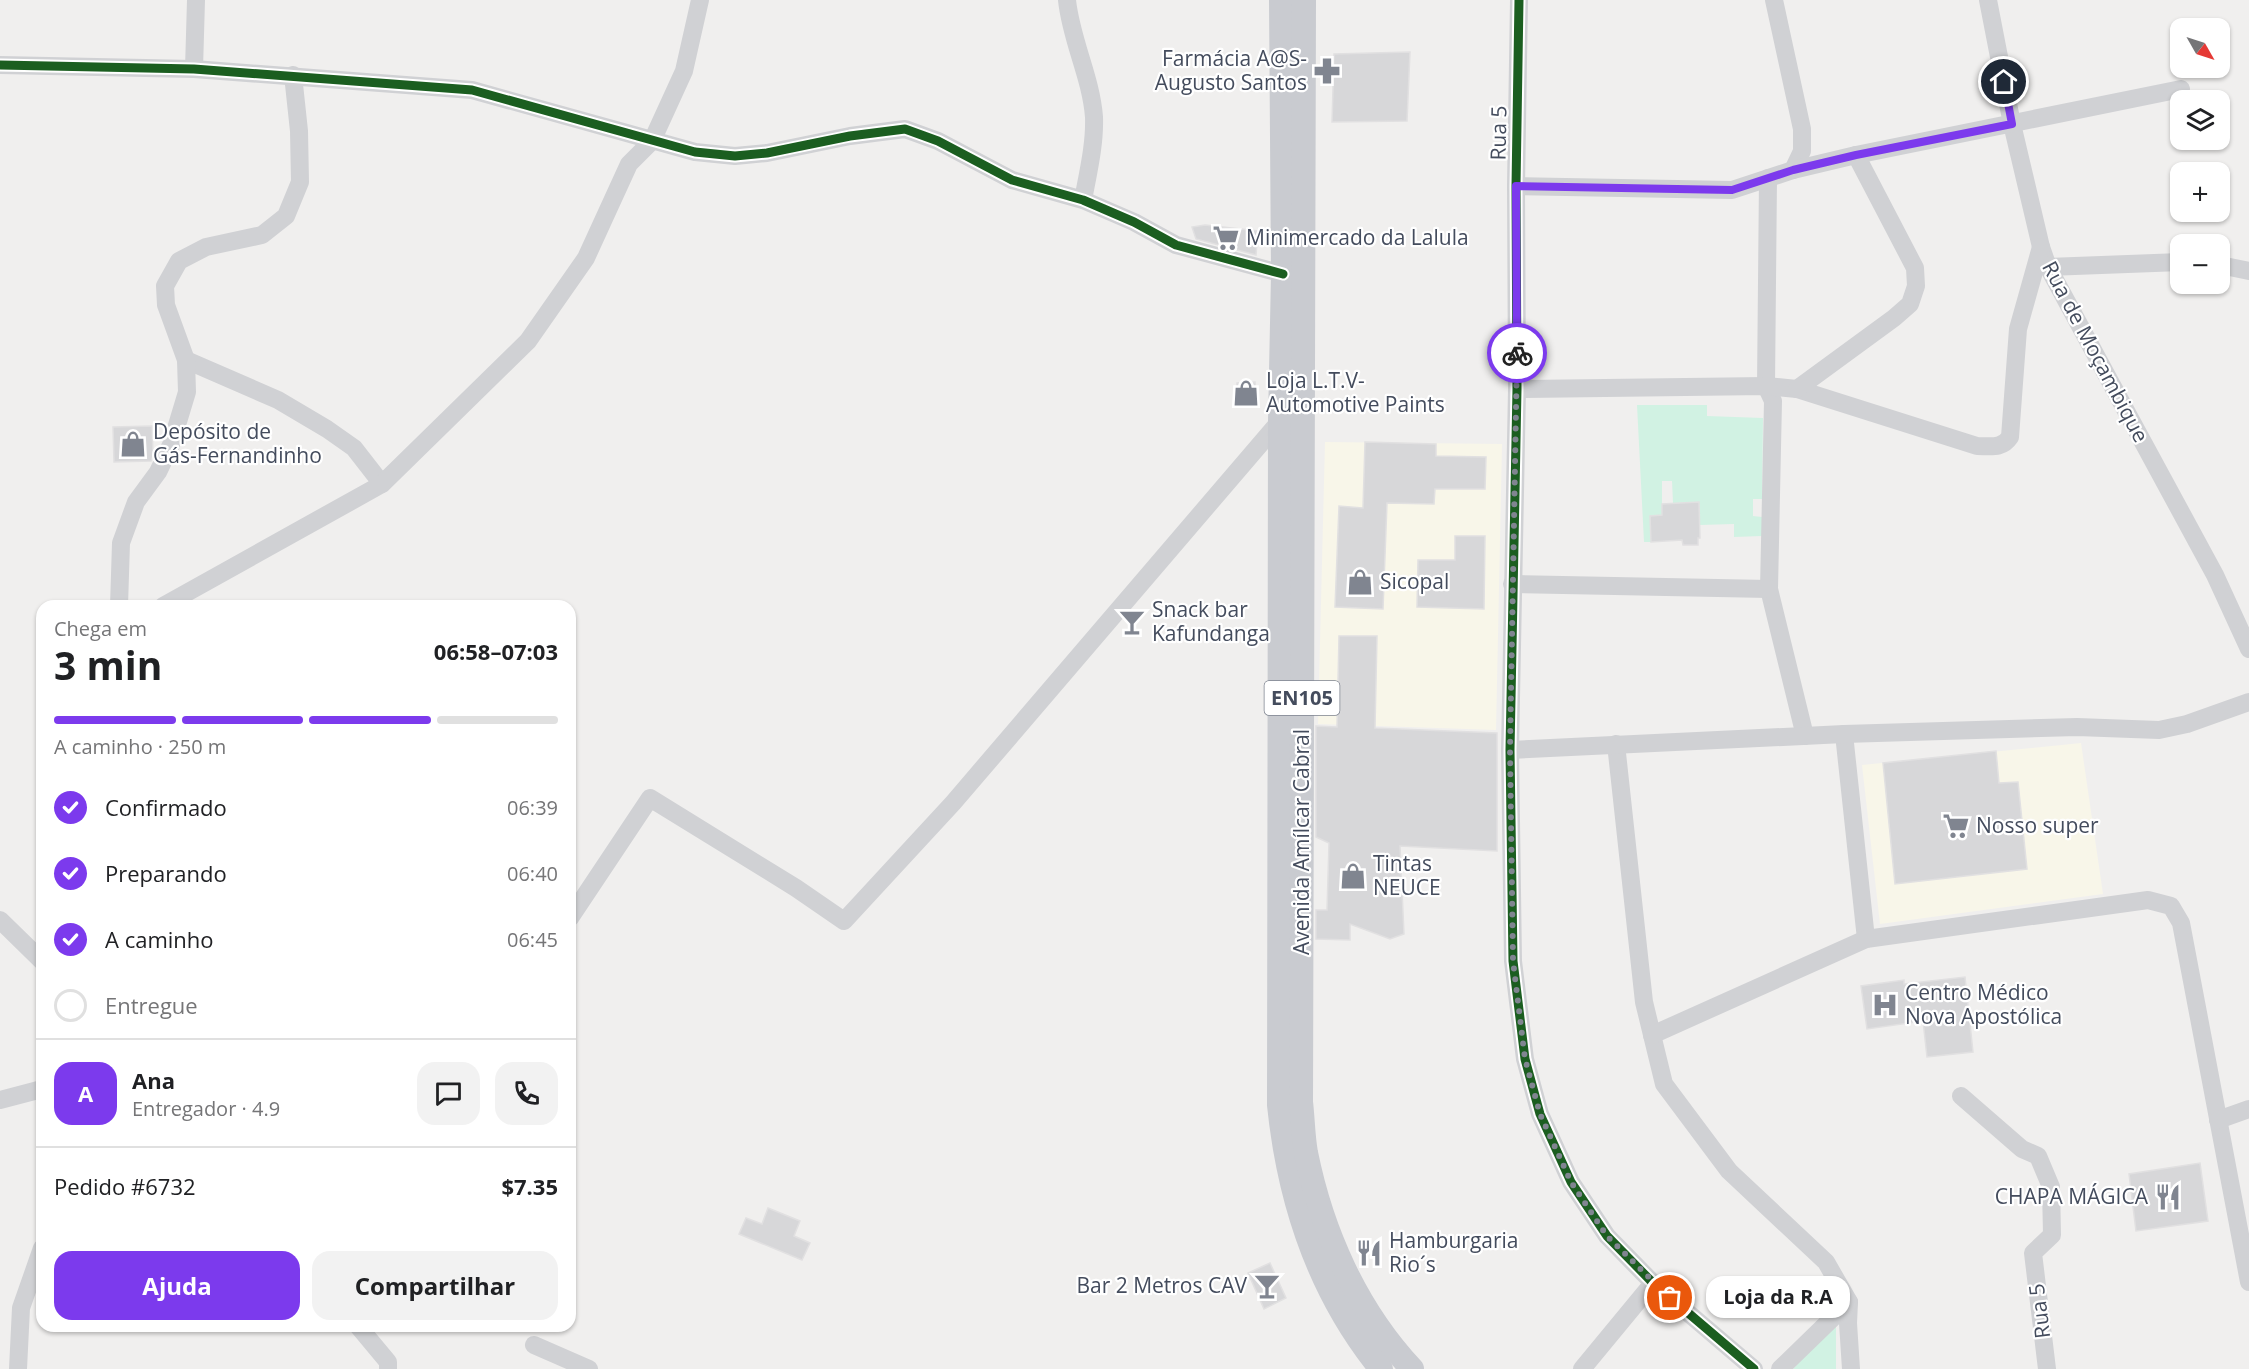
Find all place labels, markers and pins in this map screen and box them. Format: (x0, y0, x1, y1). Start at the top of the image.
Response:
place label: Farmácia A@S- Augusto Santos (1155, 44, 1307, 96)
pharmacy icon: Farmácia A@S- Augusto Santos (1312, 56, 1342, 86)
pin (1978, 56, 2029, 107)
supermarket icon: Minimercado da Lalula (1211, 223, 1241, 253)
place label: Minimercado da Lalula (1246, 223, 1469, 251)
place label: Loja L.T.V- Automotive Paints (1266, 366, 1445, 418)
shop icon: Loja L.T.V- Automotive Paints (1231, 378, 1261, 408)
place label: Depósito de Gás-Fernandinho (153, 417, 322, 469)
shop icon: Depósito de Gás-Fernandinho (118, 429, 148, 459)
shop icon: Sicopal (1345, 567, 1375, 597)
place label: Sicopal (1380, 567, 1449, 595)
place label: Snack bar Kafundanga (1152, 595, 1270, 647)
bar icon: Snack bar Kafundanga (1117, 607, 1147, 637)
supermarket icon: Nosso super (1941, 811, 1971, 841)
place label: Nosso super (1976, 811, 2099, 839)
place label: Tintas NEUCE (1373, 849, 1441, 901)
shop icon: Tintas NEUCE (1338, 861, 1368, 891)
place label: Centro Médico Nova Apostólica (1905, 978, 2062, 1030)
hospital icon: Centro Médico Nova Apostólica (1870, 990, 1900, 1020)
place label: CHAPA MÁGICA (1995, 1182, 2149, 1210)
restaurant icon: CHAPA MÁGICA (2153, 1182, 2183, 1212)
place label: Hamburgaria Rio´s (1389, 1226, 1519, 1278)
restaurant icon: Hamburgaria Rio´s (1354, 1238, 1384, 1268)
place label: Bar 2 Metros CAV (1076, 1271, 1247, 1299)
bar icon: Bar 2 Metros CAV (1252, 1271, 1282, 1301)
pin (1644, 1272, 1695, 1323)
callout: Loja da R.A (1706, 1277, 1850, 1319)

